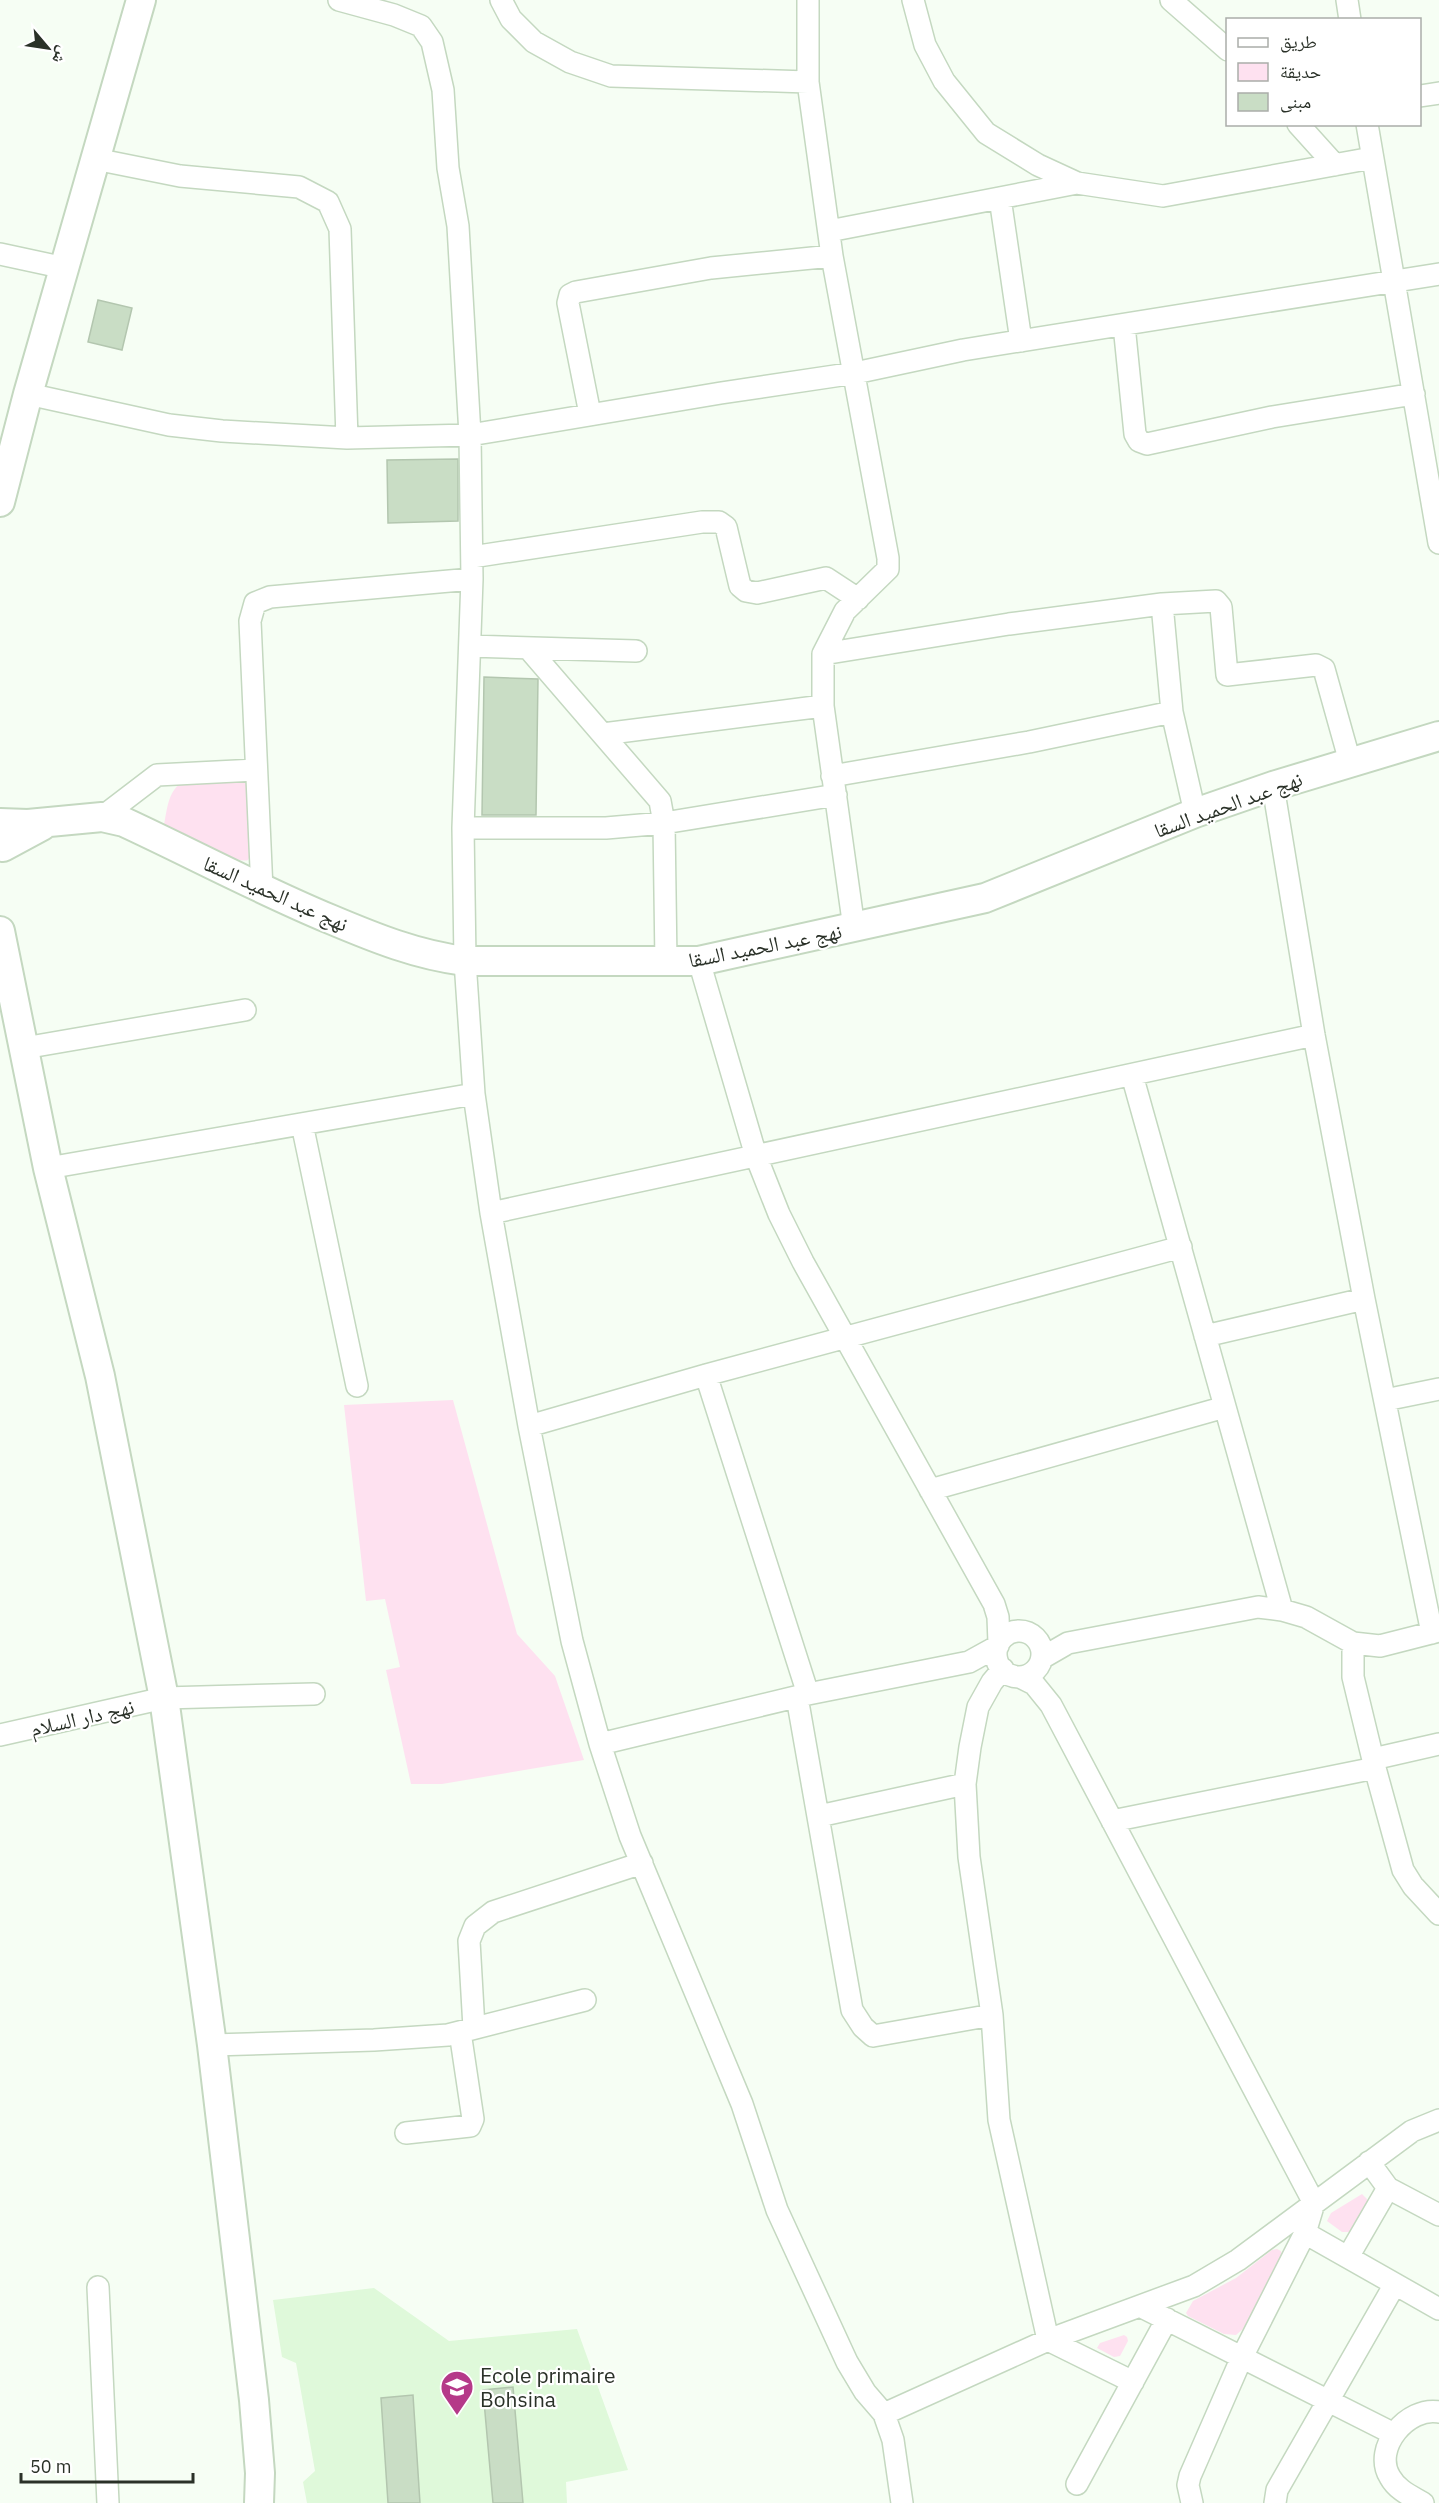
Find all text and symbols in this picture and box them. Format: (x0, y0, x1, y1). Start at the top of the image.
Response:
north arrow (18, 18, 78, 78)
legend (1226, 18, 1421, 126)
text: طريق (1280, 30, 1317, 53)
text: ش (48, 43, 74, 68)
text: حديقة (1280, 60, 1321, 83)
text: مبنى (1280, 90, 1311, 113)
street label: نهج عبد الحميد السقا (1150, 764, 1306, 844)
street label: نهج عبد الحميد السقا (199, 849, 353, 937)
street label: نهج عبد الحميد السقا (686, 916, 844, 974)
street label: نهج دار السلام (27, 1691, 137, 1744)
place label: Ecole primaire Bohsina (480, 2361, 616, 2413)
school or university icon: Ecole primaire Bohsina (439, 2369, 475, 2416)
scale bar (21, 2446, 194, 2484)
text: 50 m (30, 2455, 72, 2478)

